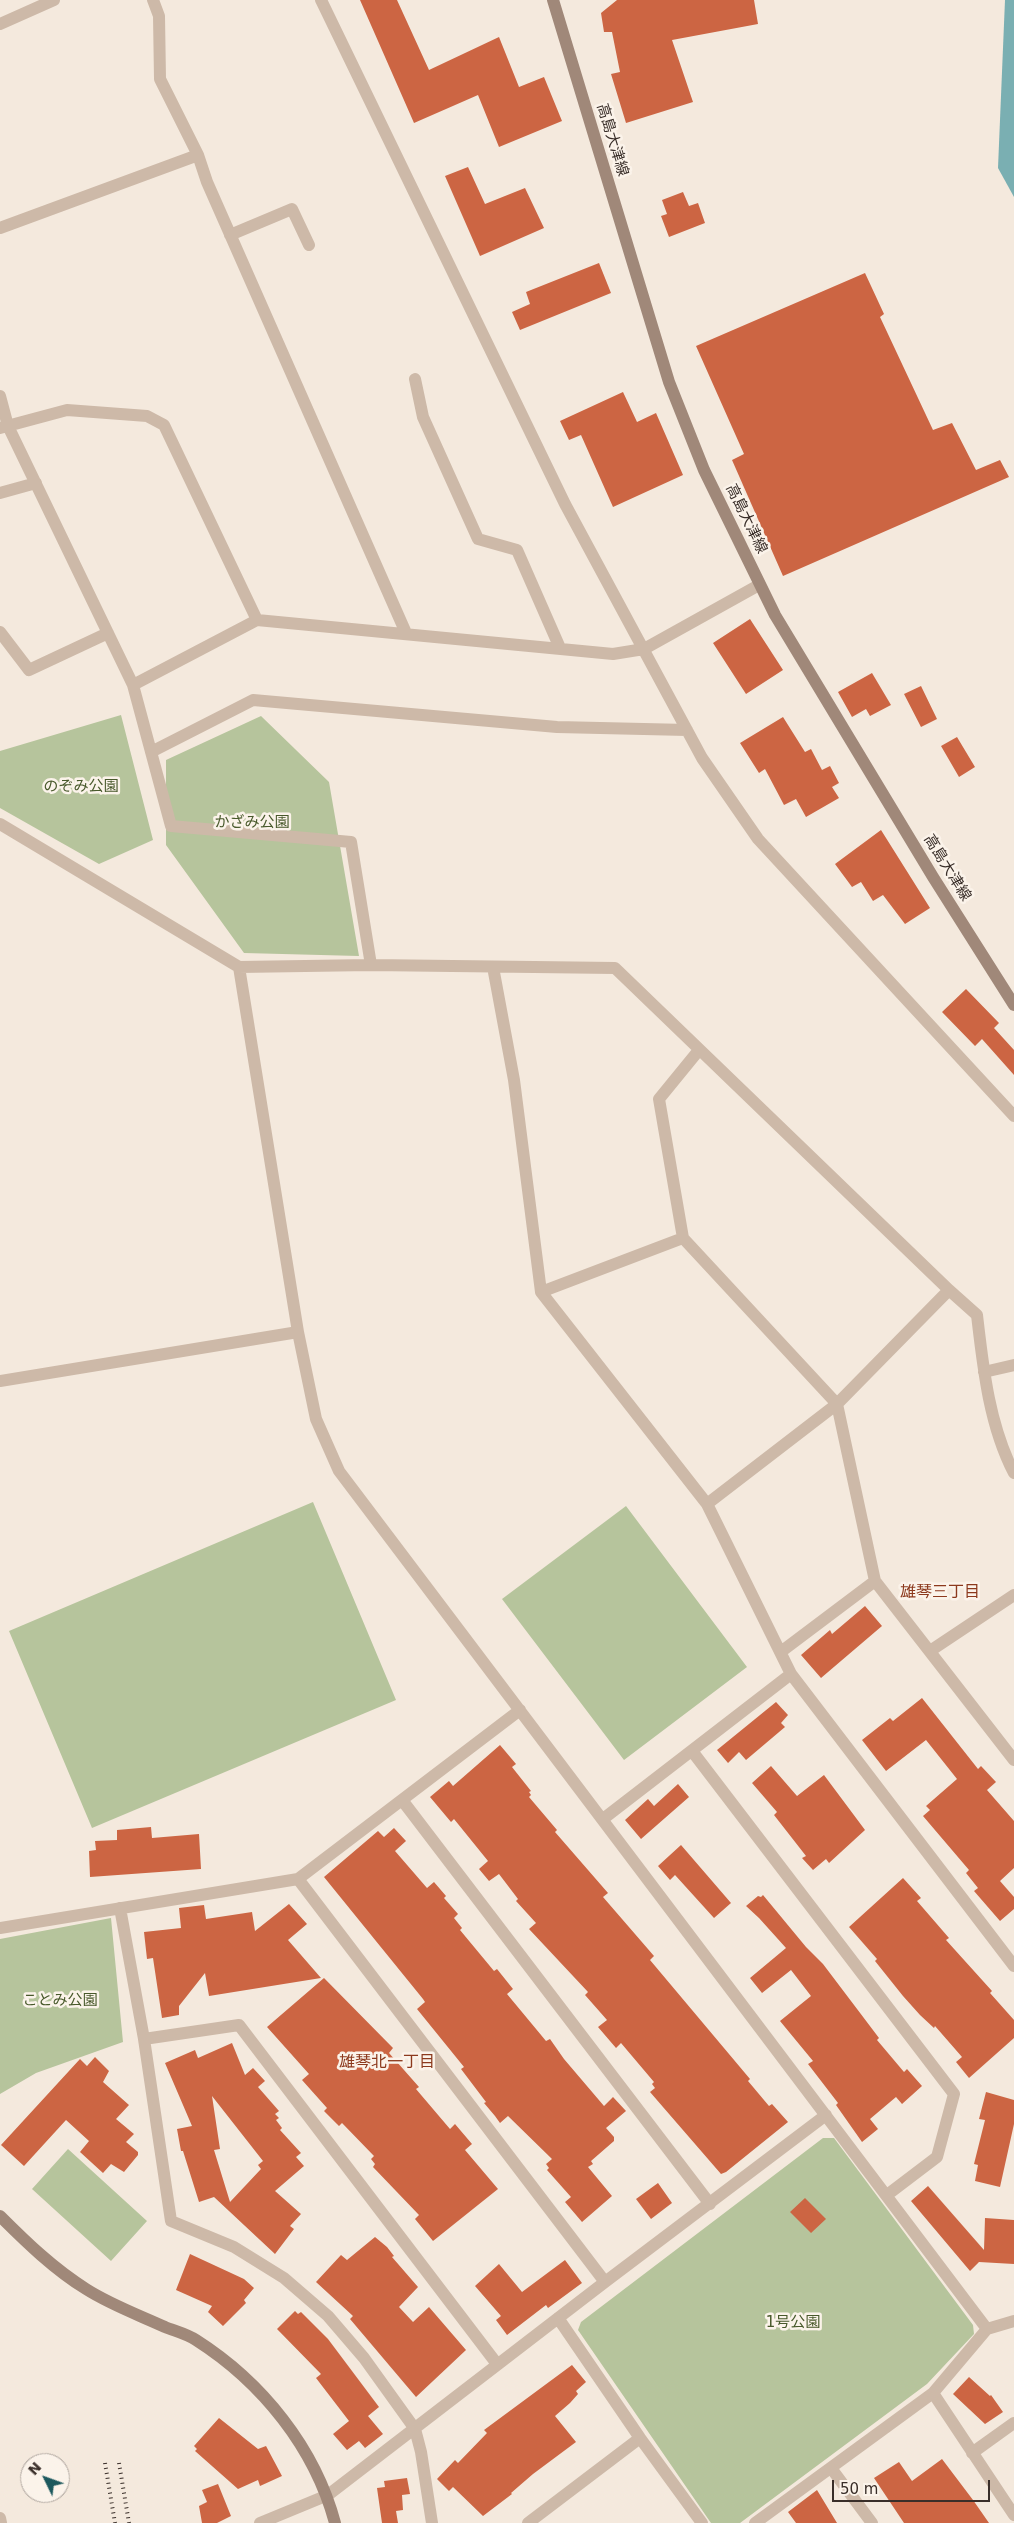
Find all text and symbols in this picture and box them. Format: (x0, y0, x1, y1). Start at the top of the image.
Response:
street label: 高島大津線 (592, 102, 632, 178)
street label: 高島大津線 (721, 481, 771, 557)
park label: のぞみ公園 (44, 778, 118, 796)
park label: かざみ公園 (215, 814, 289, 832)
street label: 高島大津線 (919, 831, 975, 905)
district label: 雄琴三丁目 (900, 1583, 980, 1603)
park label: ことみ公園 (23, 1992, 97, 2010)
district label: 雄琴北一丁目 (339, 2053, 435, 2073)
park label: 1号公園 (766, 2314, 820, 2332)
north arrow (20, 2453, 70, 2503)
text: N (25, 2459, 44, 2478)
scale bar (834, 2470, 992, 2502)
text: 50 m (840, 2480, 878, 2498)

